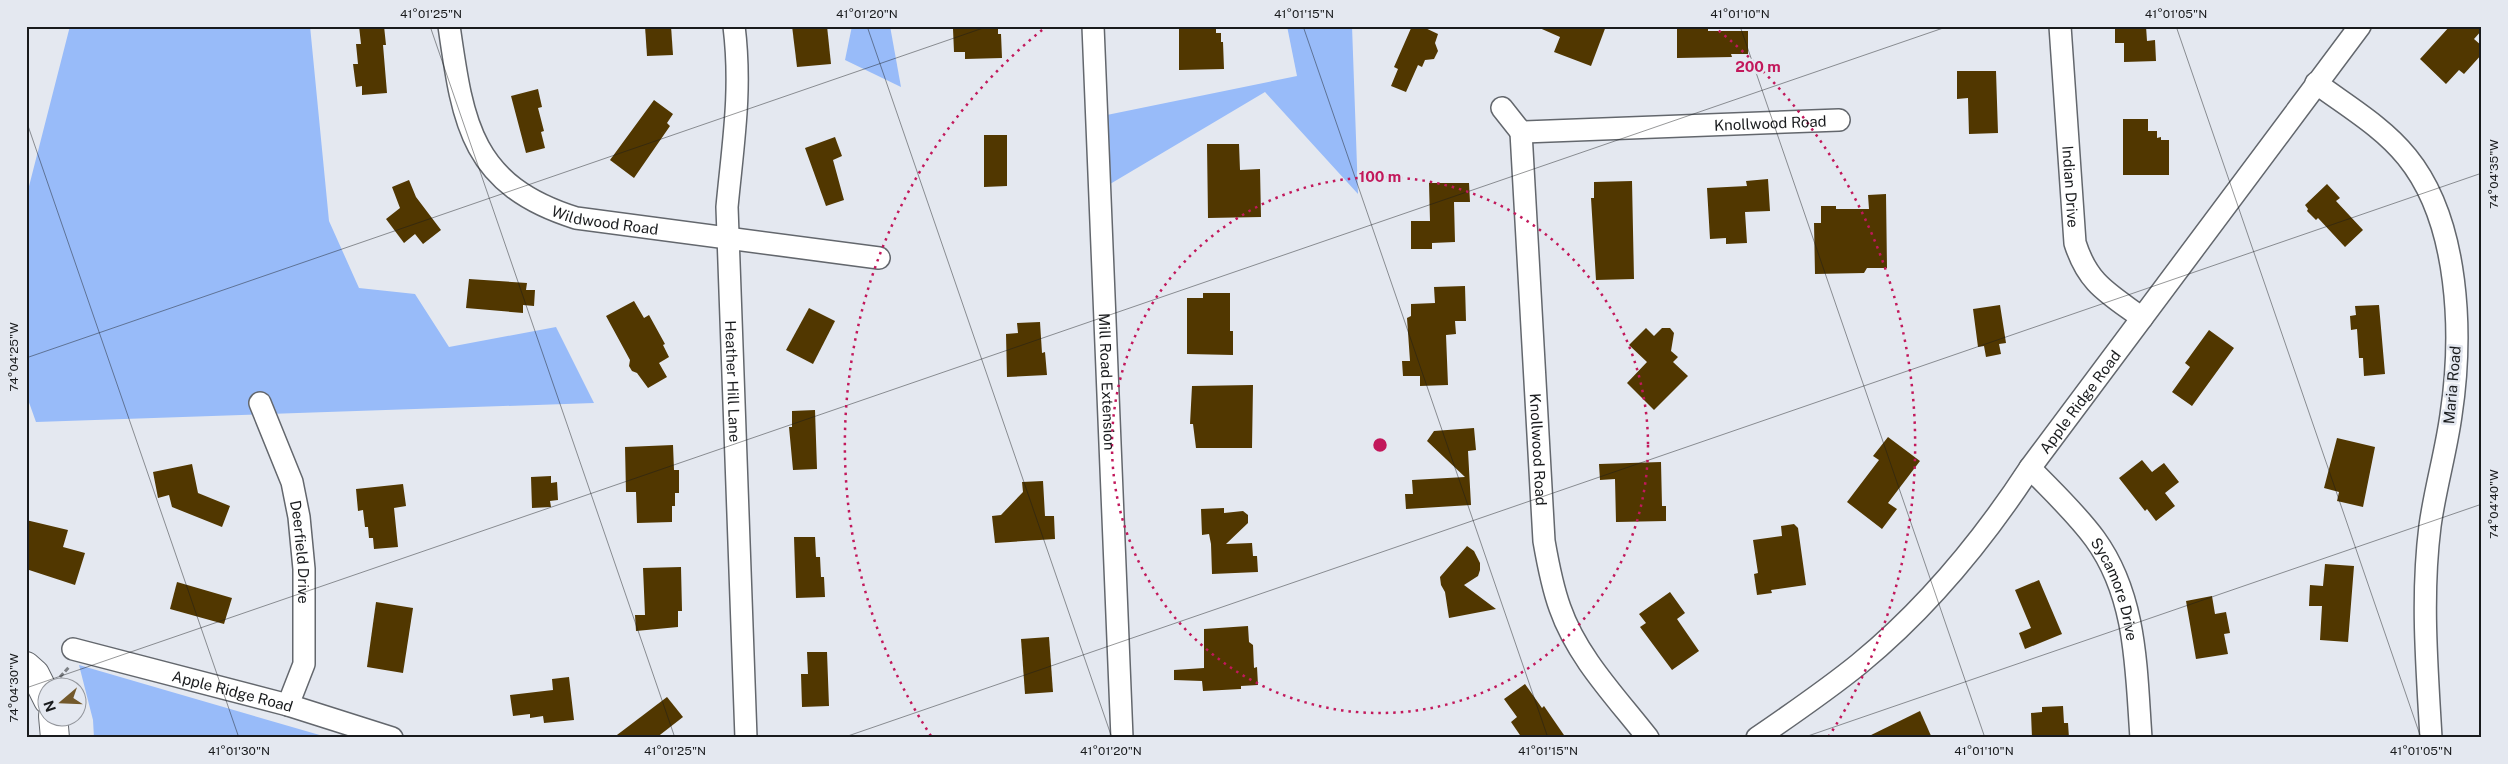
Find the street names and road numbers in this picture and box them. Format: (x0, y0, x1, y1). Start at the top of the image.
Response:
street label: Knollwood Road (1714, 112, 1827, 133)
street label: Indian Drive (2060, 145, 2082, 228)
street label: Wildwood Road (549, 202, 659, 237)
street label: Mill Road Extension (1096, 313, 1119, 451)
street label: Heather Hill Lane (723, 320, 744, 443)
street label: Maria Road (2440, 345, 2464, 425)
street label: Apple Ridge Road (2036, 347, 2124, 456)
street label: Knollwood Road (1527, 393, 1551, 506)
street label: Deerfield Drive (287, 499, 313, 604)
street label: Sycamore Drive (2088, 534, 2141, 642)
street label: Apple Ridge Road (170, 667, 295, 715)

